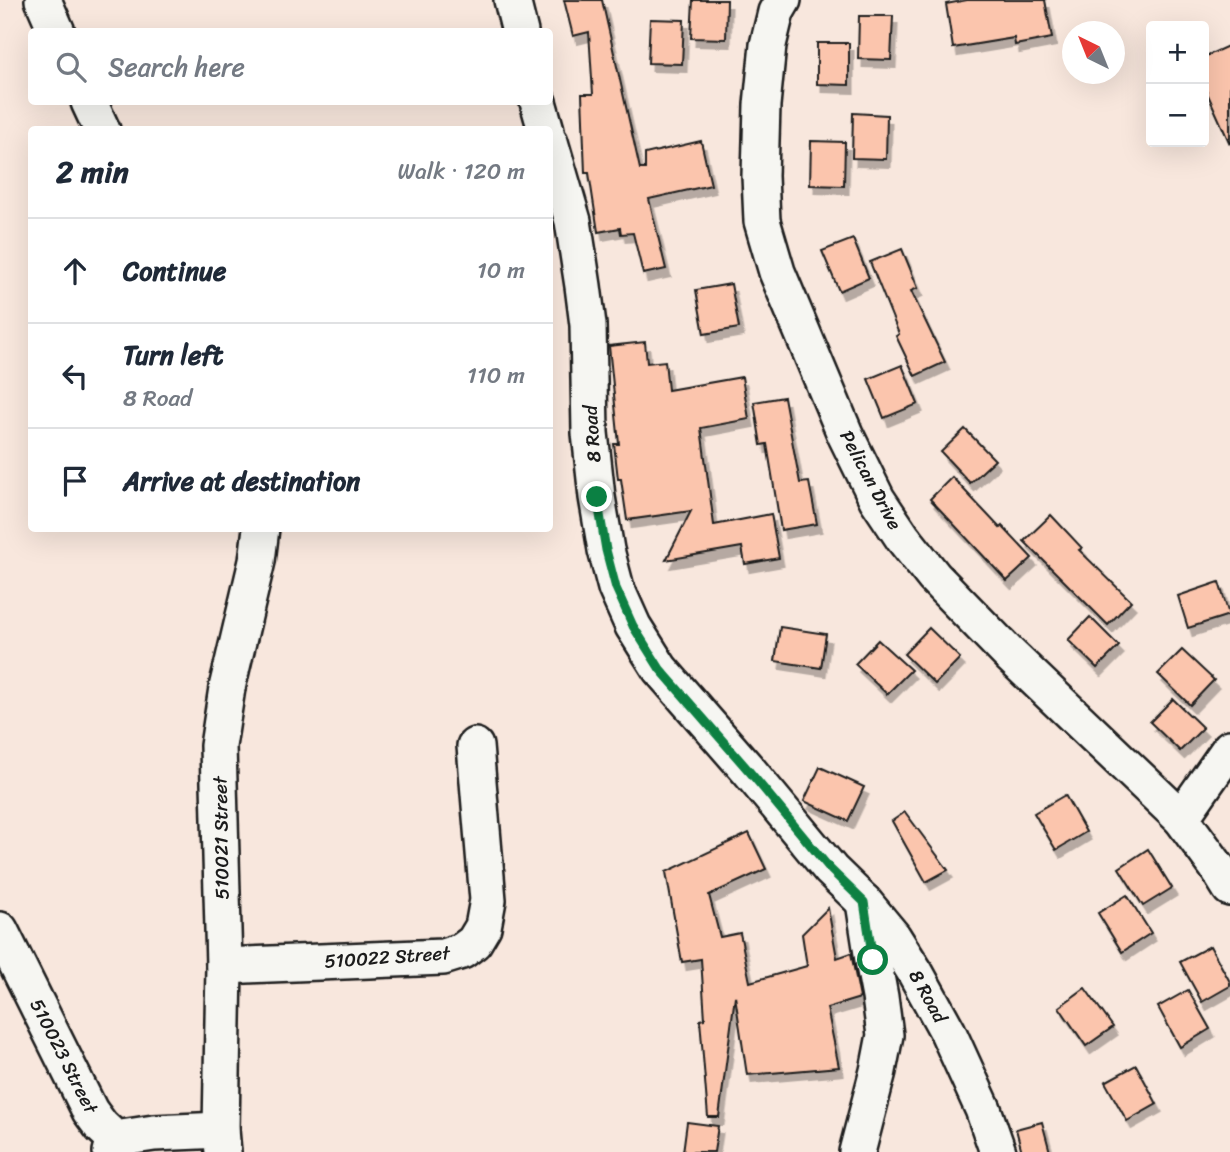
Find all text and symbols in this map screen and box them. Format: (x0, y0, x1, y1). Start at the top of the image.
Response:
north arrow (1062, 21, 1125, 84)
map controls (1146, 21, 1209, 147)
button: + (1146, 21, 1209, 84)
search box (28, 28, 553, 105)
text: Search here (108, 44, 245, 90)
icon: search (52, 48, 90, 86)
button: − (1146, 84, 1209, 147)
text: 2 min (56, 145, 129, 199)
text: Walk · 120 m (398, 151, 525, 192)
text: Continue (123, 248, 226, 294)
text: 10 m (477, 250, 525, 291)
icon: ahead (56, 252, 94, 290)
text: Turn left (123, 332, 223, 378)
text: 110 m (467, 355, 525, 396)
icon: left (56, 357, 94, 395)
text: 8 Road (123, 378, 192, 419)
street label: 8 Road (573, 402, 610, 464)
street label: Pelican Drive (831, 424, 911, 536)
text: Arrive at destination (123, 458, 360, 504)
icon: arrive (56, 462, 94, 500)
route end (581, 481, 612, 512)
street label: 510021 Street (203, 775, 239, 900)
street label: 510022 Street (323, 936, 452, 978)
route start (857, 944, 888, 975)
street label: 8 Road (900, 963, 957, 1031)
street label: 510023 Street (21, 993, 108, 1121)

